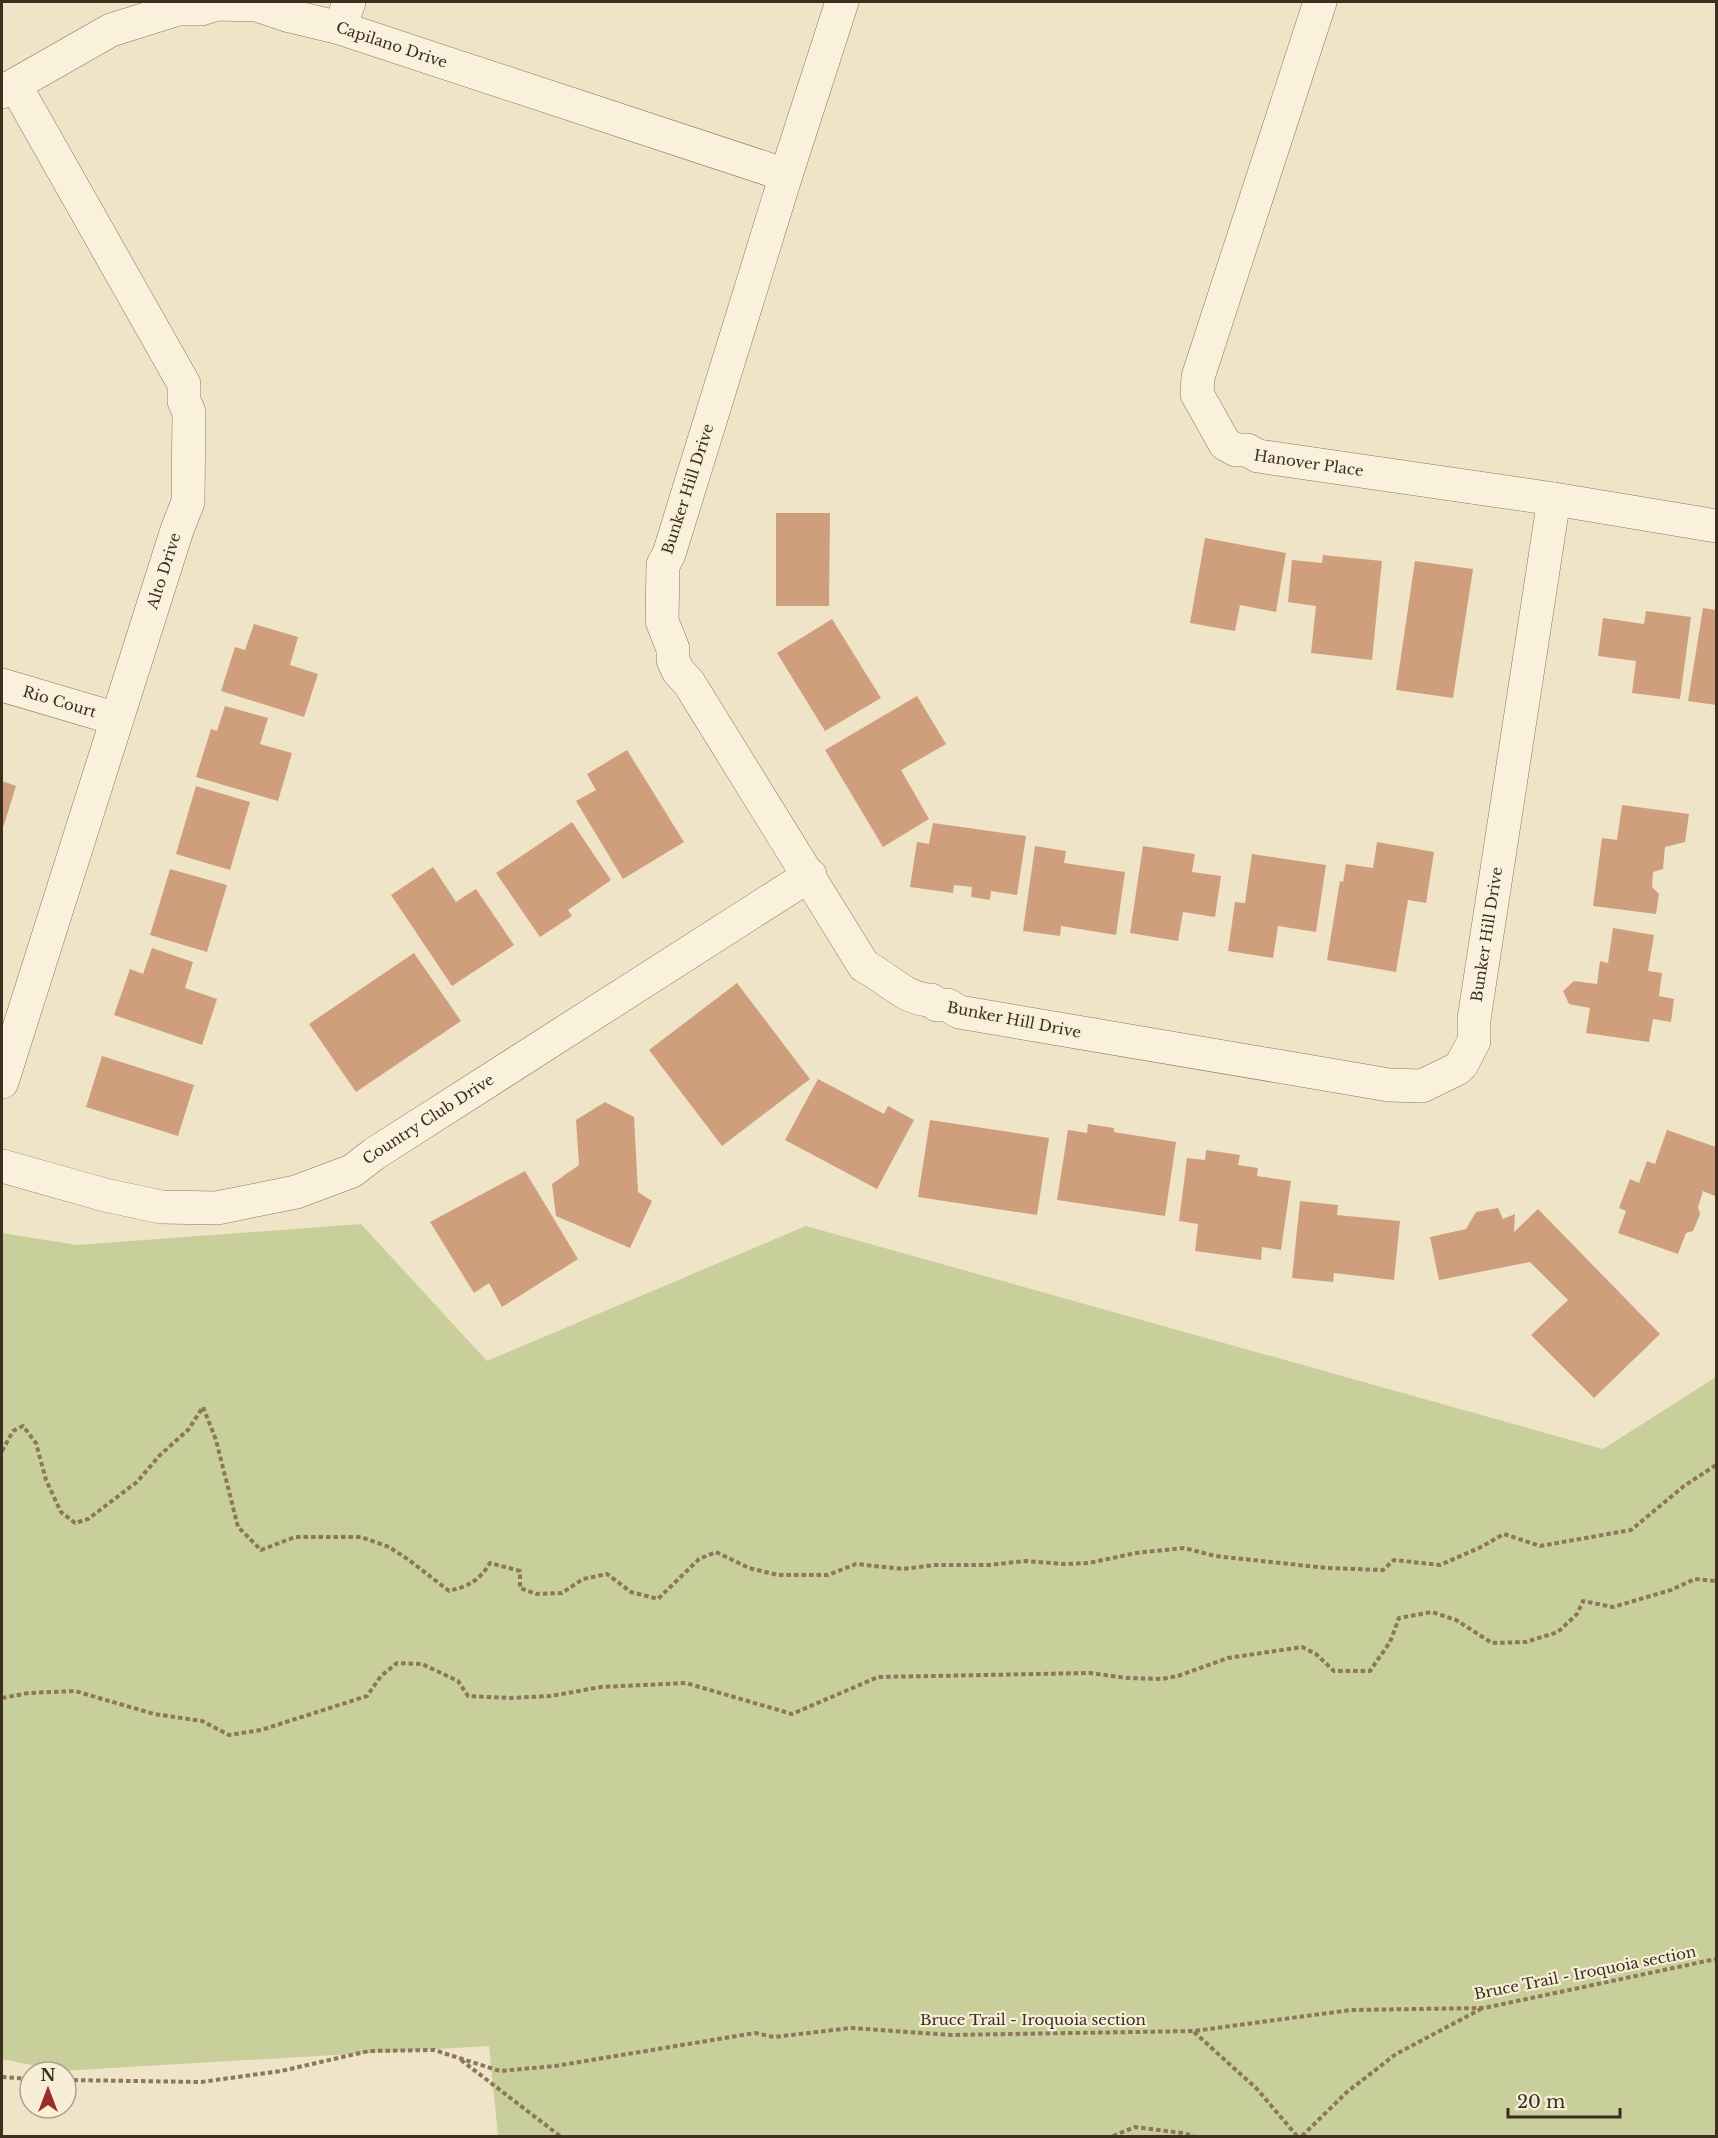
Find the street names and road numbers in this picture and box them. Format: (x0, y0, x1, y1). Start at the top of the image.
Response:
street label: Capilano Drive (334, 17, 450, 72)
street label: Bunker Hill Drive (657, 421, 718, 556)
street label: Hanover Place (1253, 446, 1365, 480)
street label: Alto Drive (142, 530, 185, 612)
street label: Rio Court (21, 682, 99, 721)
street label: Bunker Hill Drive (1467, 865, 1506, 1003)
street label: Bunker Hill Drive (945, 997, 1083, 1042)
street label: Country Club Drive (359, 1070, 497, 1168)
street label: Bruce Trail - Iroquoia section (1472, 1942, 1698, 2003)
street label: Bruce Trail - Iroquoia section (920, 2010, 1146, 2029)

